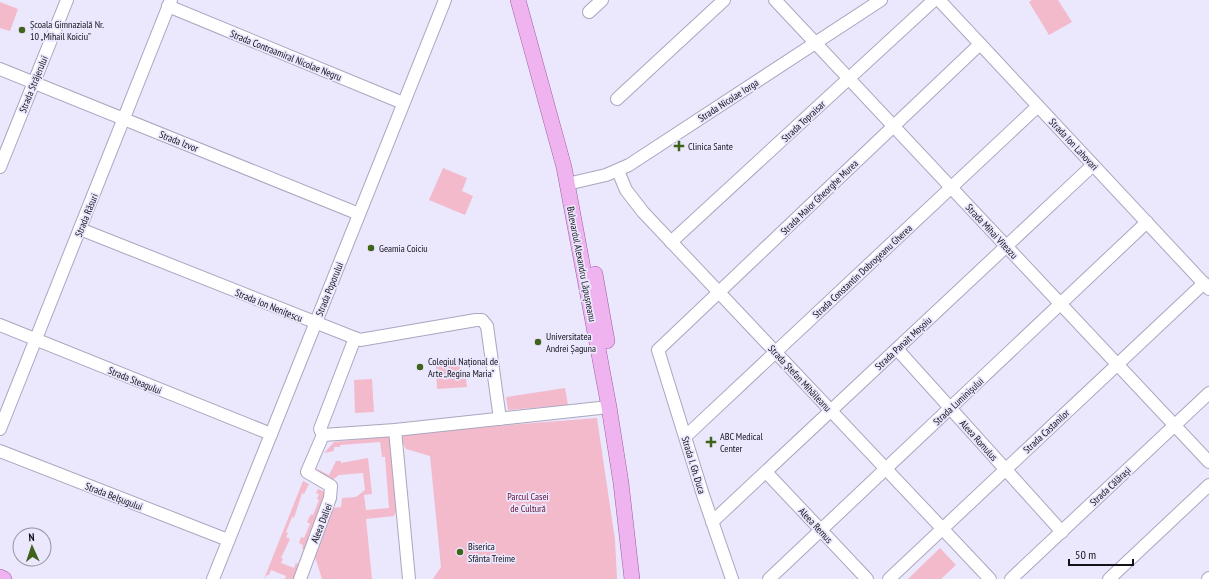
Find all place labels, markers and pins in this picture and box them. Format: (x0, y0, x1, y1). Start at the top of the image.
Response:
place label: Școala Gimnazială Nr. 10 „Mihail Koiciu” (30, 18, 104, 43)
marker: Școala Gimnazială Nr. 10 „Mihail Koiciu” (17, 25, 27, 35)
marker: Clinica Sante (673, 140, 685, 152)
place label: Clinica Sante (688, 140, 733, 153)
place label: Geamia Coiciu (379, 242, 428, 255)
marker: Geamia Coiciu (366, 243, 376, 253)
place label: Universitatea Andrei Șaguna (546, 330, 596, 355)
marker: Universitatea Andrei Șaguna (533, 337, 543, 347)
place label: Colegiul Național de Arte „Regina Maria” (428, 355, 498, 380)
marker: Colegiul Național de Arte „Regina Maria” (415, 362, 425, 372)
place label: ABC Medical Center (720, 430, 763, 455)
marker: ABC Medical Center (705, 436, 717, 448)
place label: Biserica Sfânta Treime (468, 540, 515, 565)
marker: Biserica Sfânta Treime (455, 547, 465, 557)

